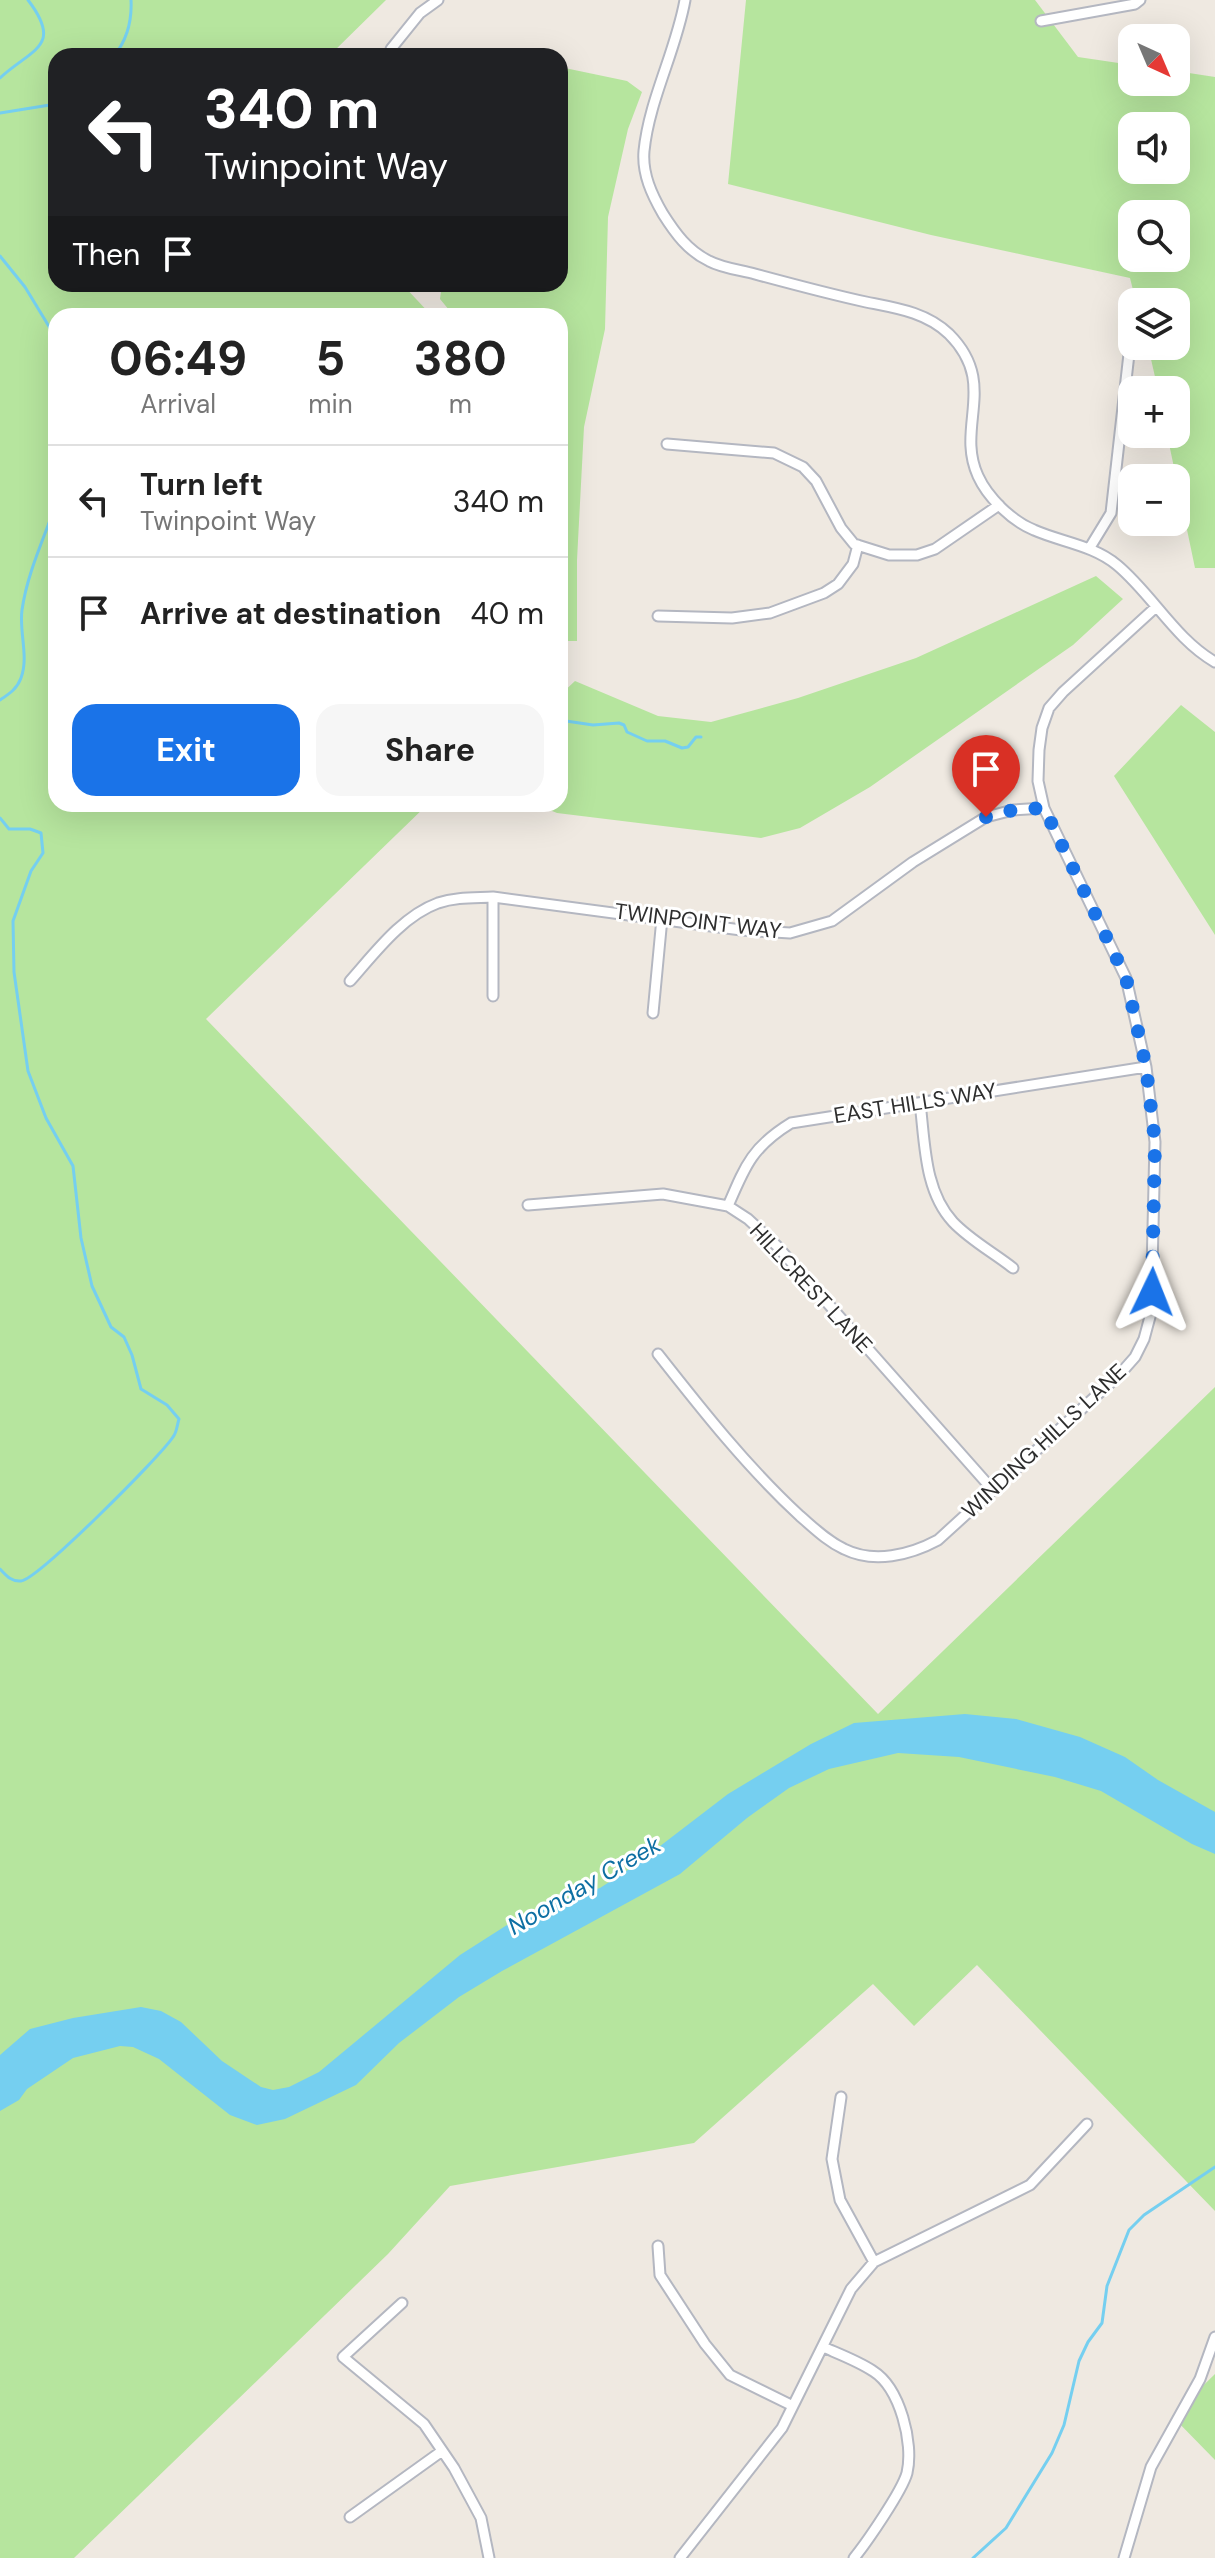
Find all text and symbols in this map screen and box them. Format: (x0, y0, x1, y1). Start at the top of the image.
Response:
north arrow (1118, 24, 1190, 96)
map controls (1118, 24, 1190, 536)
text: 340 m (204, 72, 379, 145)
icon: left (72, 80, 176, 184)
button: sound (1118, 112, 1190, 184)
text: Twinpoint Way (204, 143, 448, 190)
button: search (1118, 200, 1190, 272)
icon: arrive (156, 232, 200, 276)
text: Then (72, 235, 140, 274)
button: layers (1118, 288, 1190, 360)
text: 06:49 (109, 327, 247, 390)
text: 5 (316, 327, 345, 390)
text: 380 (414, 327, 507, 390)
button: + (1118, 376, 1190, 448)
text: Arrival (140, 387, 216, 421)
text: min (308, 387, 353, 421)
text: m (449, 387, 472, 421)
button: − (1118, 464, 1190, 536)
text: Turn left (140, 465, 263, 504)
icon: left (72, 479, 116, 523)
text: 340 m (453, 482, 544, 521)
text: Twinpoint Way (140, 504, 316, 538)
icon: arrive (72, 591, 116, 635)
text: Arrive at destination (140, 594, 441, 633)
text: 40 m (471, 594, 544, 633)
button: Exit (72, 704, 300, 796)
button: Share (316, 704, 544, 796)
pin (952, 735, 1020, 817)
icon: arrive (964, 747, 1008, 791)
street label: TWINPOINT WAY (613, 896, 783, 946)
street label: EAST HILLS WAY (832, 1076, 999, 1130)
street label: HILLCREST LANE (743, 1217, 879, 1359)
position arrow (1110, 1250, 1194, 1334)
street label: WINDING HILLS LANE (956, 1357, 1132, 1525)
water label: Noonday Creek (502, 1828, 667, 1941)

